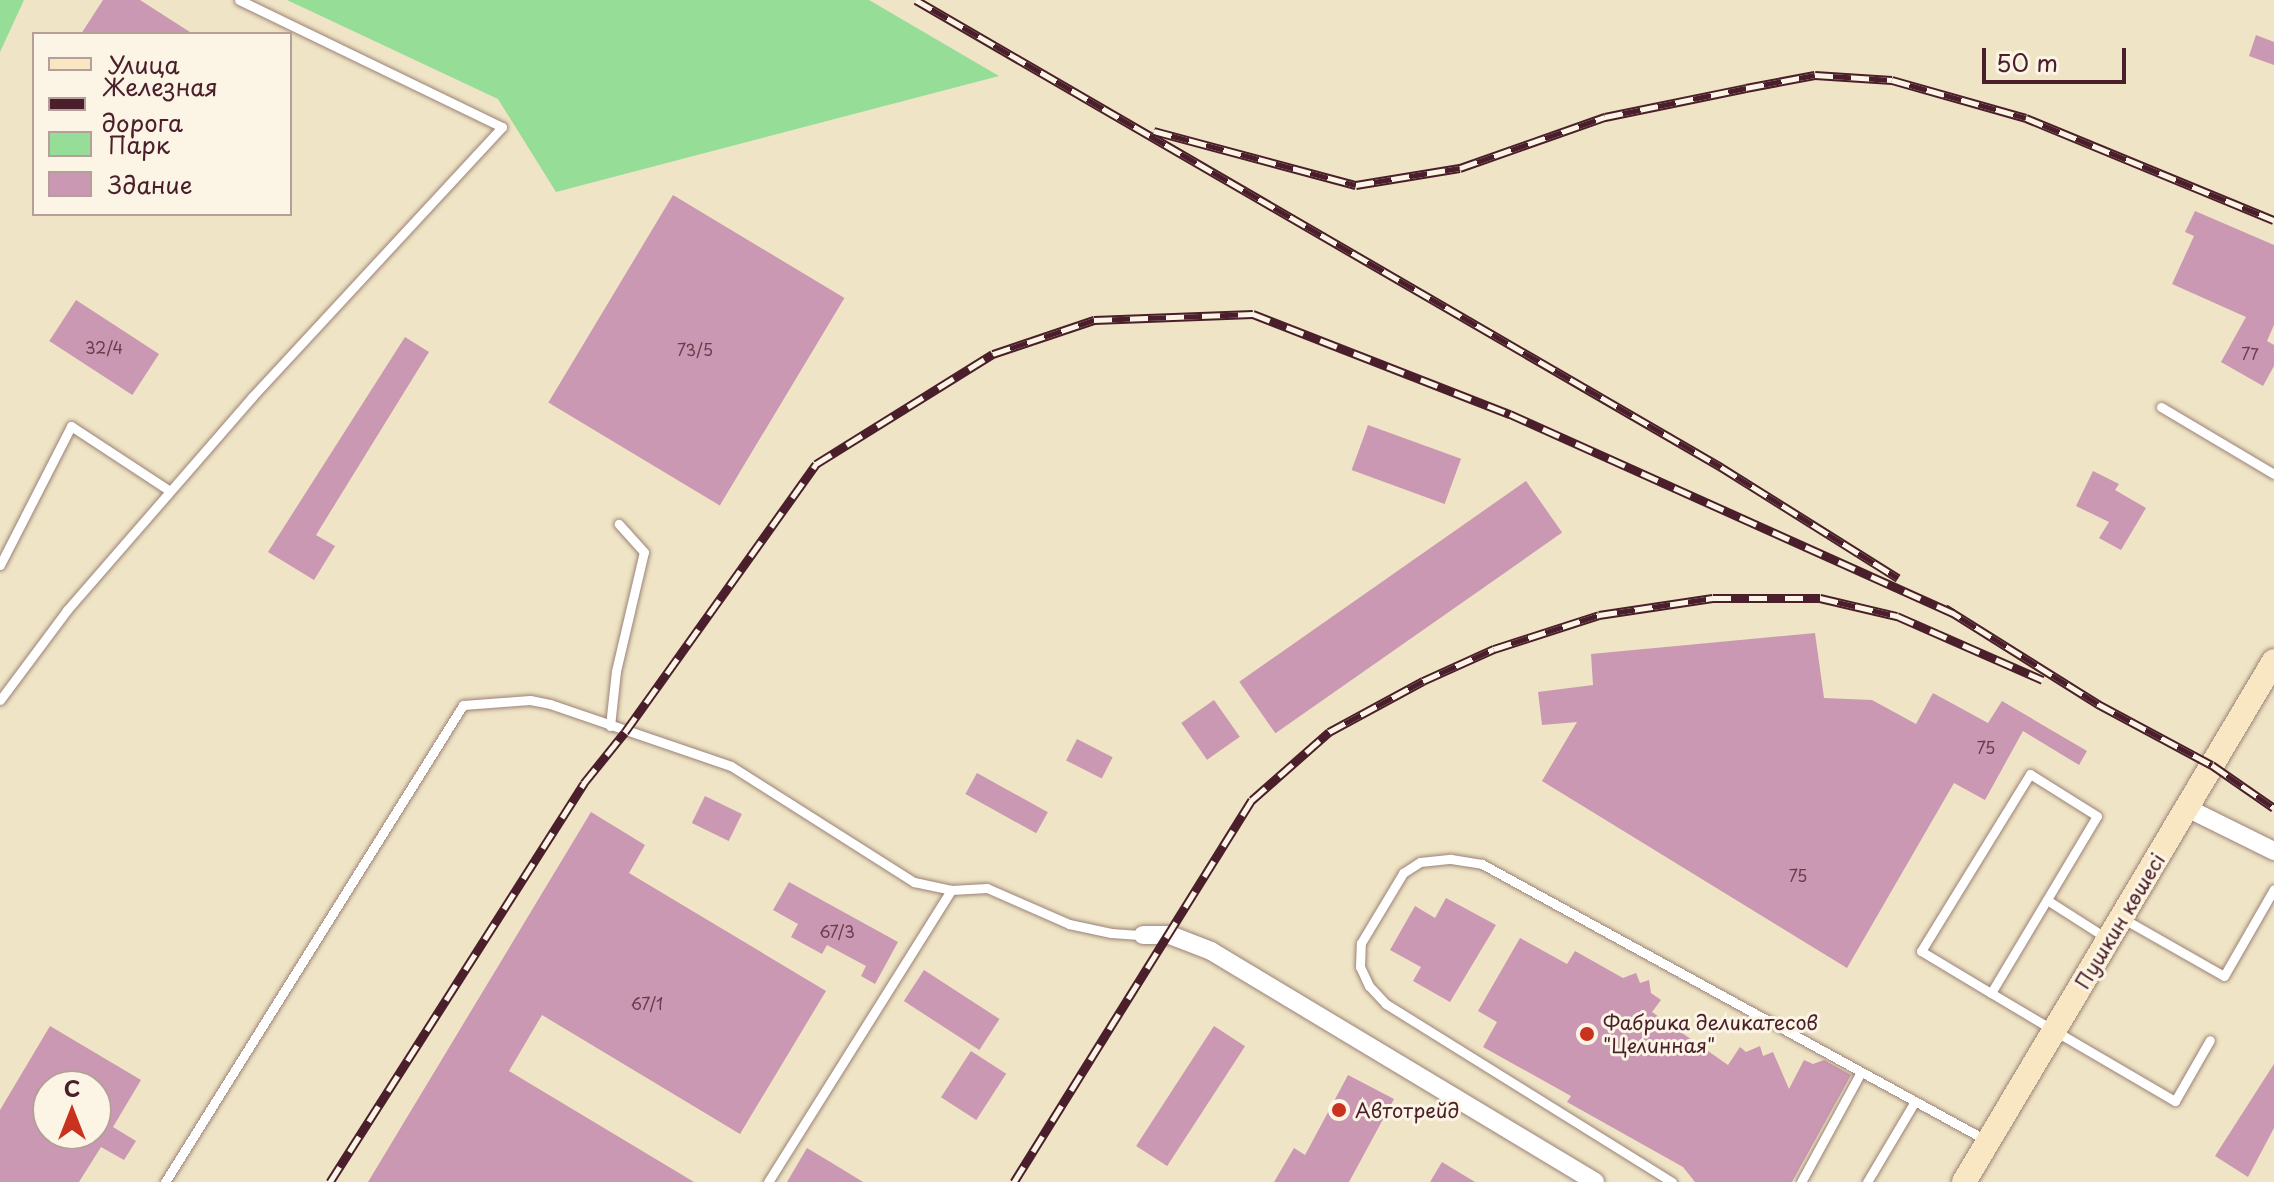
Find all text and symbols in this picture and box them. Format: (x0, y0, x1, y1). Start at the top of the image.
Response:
legend (32, 32, 292, 216)
scale bar (1986, 32, 2130, 82)
text: 50 m (1996, 44, 2058, 80)
text: Улица (108, 46, 180, 82)
text: Железная дорога (102, 68, 218, 140)
text: Парк (108, 126, 170, 162)
text: Здание (108, 166, 193, 202)
house number: 32/4 (85, 337, 123, 357)
house number: 73/5 (677, 339, 713, 359)
house number: 77 (2241, 343, 2259, 363)
house number: 75 (1977, 737, 1995, 757)
street label: Пушкин көшесі (2070, 848, 2170, 994)
house number: 75 (1789, 865, 1807, 885)
house number: 67/3 (819, 921, 855, 941)
house number: 67/1 (631, 993, 663, 1013)
place label: Фабрика деликатесов "Целинная" (1603, 1010, 1820, 1057)
marker: Фабрика деликатесов "Целинная" (1578, 1025, 1596, 1043)
north arrow (32, 1070, 112, 1150)
text: С (64, 1071, 80, 1104)
place label: Автотрейд (1355, 1098, 1459, 1122)
marker: Автотрейд (1330, 1101, 1348, 1119)

